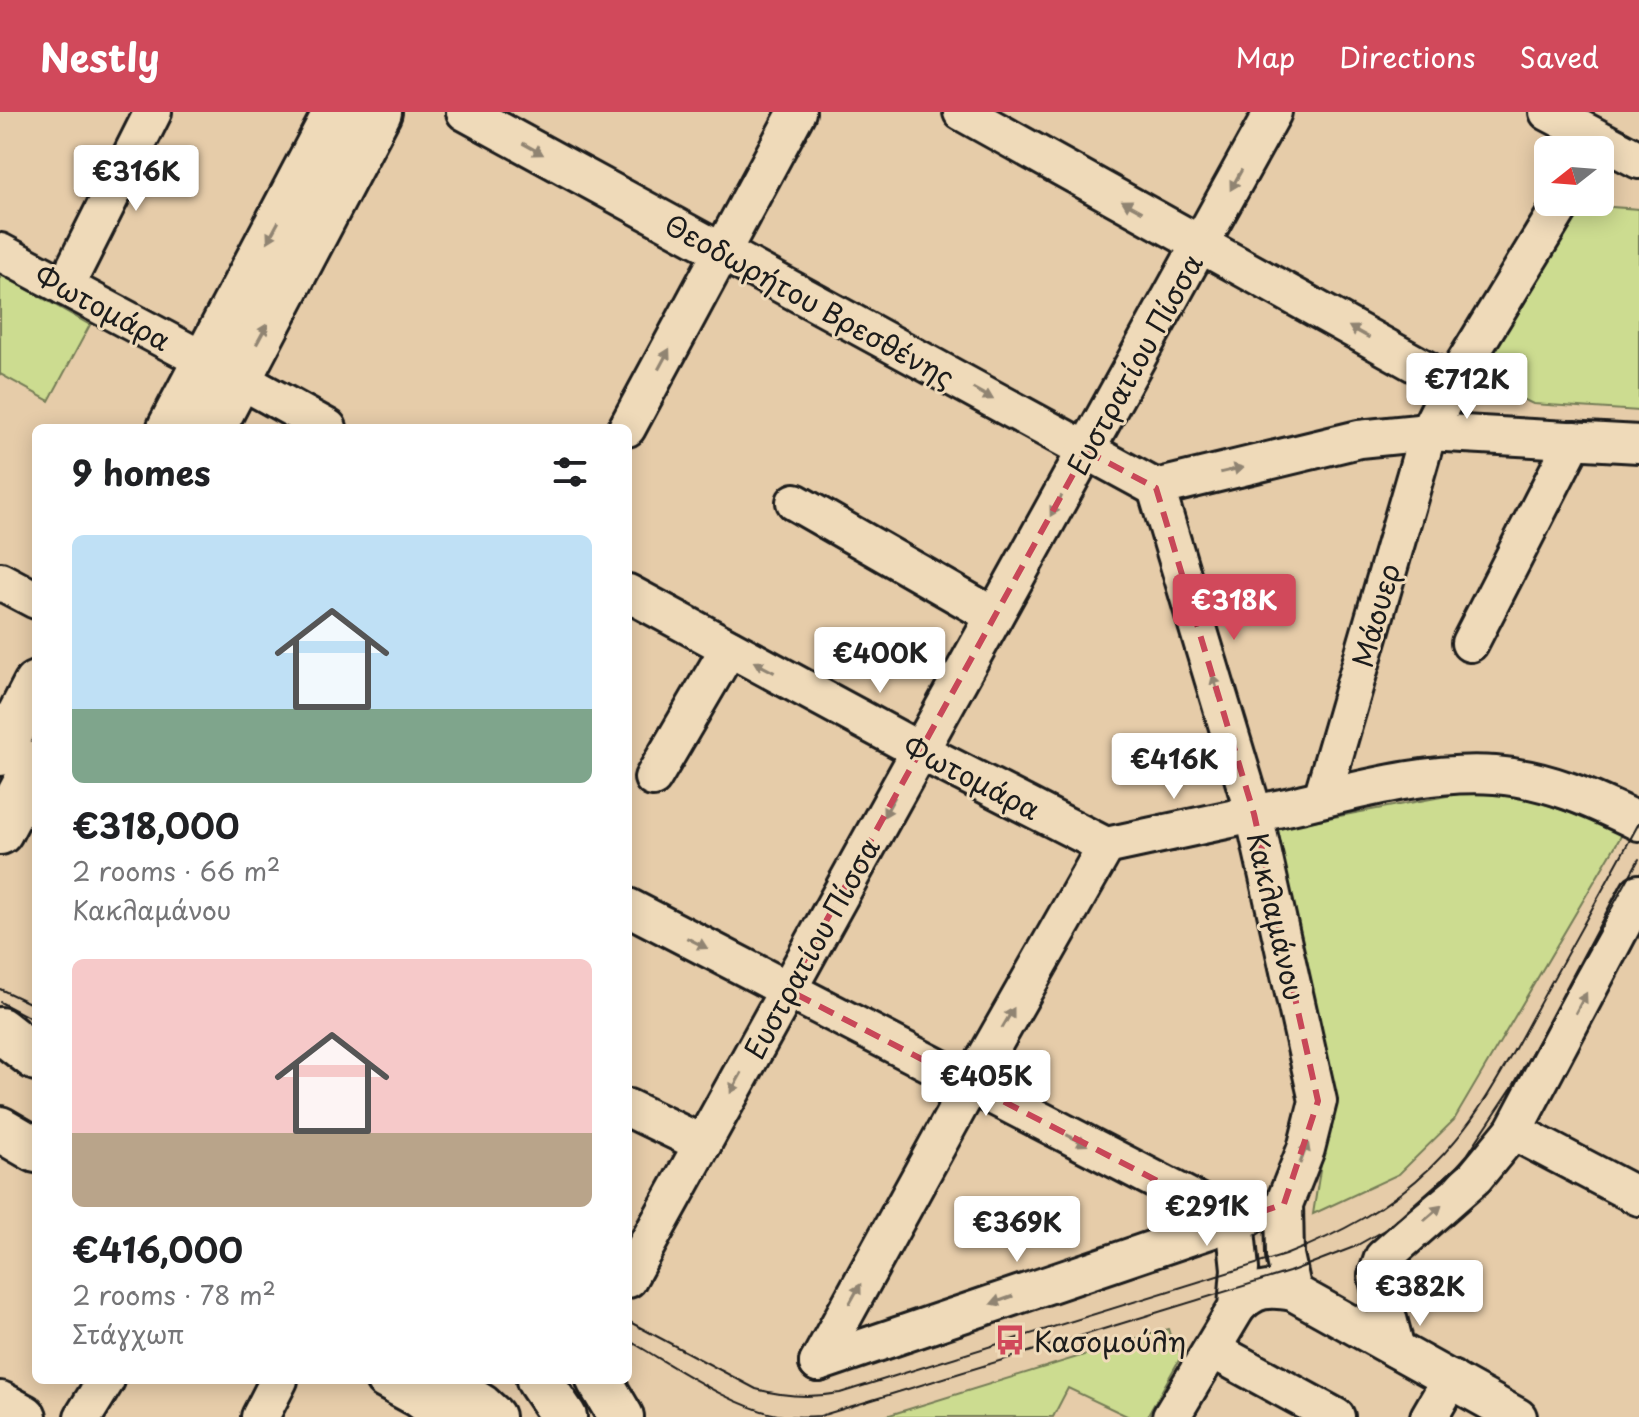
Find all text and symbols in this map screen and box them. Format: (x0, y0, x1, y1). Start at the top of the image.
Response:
text: Nestly (40, 28, 160, 85)
text: Map (1236, 35, 1295, 78)
text: Directions (1339, 35, 1476, 78)
text: Saved (1520, 35, 1599, 78)
north arrow (1534, 136, 1614, 216)
map controls (1534, 136, 1614, 216)
one-way arrow (522, 142, 544, 156)
pin: €316K (80, 145, 192, 213)
text: €316K (92, 151, 180, 190)
one-way arrow (1229, 169, 1242, 192)
one-way arrow (1120, 199, 1143, 213)
street label: Θεοδωρήτου Βρεσθένης (657, 202, 963, 398)
one-way arrow (266, 221, 279, 244)
street label: Ευστρατίου Πίσσα (1055, 245, 1213, 483)
street label: Φωτομάρα (27, 253, 179, 361)
one-way arrow (256, 323, 269, 346)
one-way arrow (1348, 325, 1370, 339)
one-way arrow (658, 348, 671, 371)
pin: €712K (1411, 353, 1523, 421)
text: €712K (1424, 359, 1510, 398)
one-way arrow (971, 388, 994, 401)
text: 9 homes (72, 446, 211, 498)
icon: filters (548, 450, 592, 494)
one-way arrow (1219, 463, 1244, 475)
one-way arrow (1049, 495, 1063, 517)
street label: Μάουερ (1340, 558, 1410, 672)
pin: €318K (1178, 574, 1290, 642)
text: €318K (1191, 580, 1277, 619)
icon: home (260, 587, 404, 731)
pin: €400K (824, 627, 936, 695)
text: €400K (832, 633, 928, 672)
one-way arrow (753, 660, 775, 674)
one-way arrow (1209, 674, 1222, 698)
street label: Φωτομάρα (896, 724, 1048, 830)
pin: €416K (1118, 733, 1230, 801)
text: €416K (1130, 739, 1218, 778)
one-way arrow (882, 796, 896, 818)
text: €318,000 (72, 799, 240, 851)
street label: Κακλαμάνου (1237, 828, 1317, 1004)
street label: Ευστρατίου Πίσσα (732, 829, 890, 1067)
text: 2 rooms · 66 m² (72, 851, 281, 890)
text: Κακλαμάνου (72, 890, 231, 929)
one-way arrow (686, 936, 709, 949)
one-way arrow (1574, 992, 1587, 1015)
one-way arrow (1001, 1007, 1015, 1029)
icon: home (260, 1011, 404, 1155)
pin: €405K (930, 1050, 1042, 1118)
text: €405K (939, 1056, 1033, 1095)
one-way arrow (730, 1072, 743, 1095)
one-way arrow (1066, 1133, 1089, 1146)
one-way arrow (1298, 1141, 1311, 1165)
pin: €291K (1151, 1180, 1263, 1248)
text: €291K (1165, 1186, 1249, 1225)
pin: €369K (961, 1196, 1073, 1264)
text: €369K (972, 1202, 1062, 1241)
one-way arrow (1422, 1205, 1442, 1222)
text: €416,000 (72, 1223, 243, 1275)
pin: €382K (1364, 1260, 1476, 1328)
text: €382K (1375, 1266, 1465, 1305)
text: 2 rooms · 78 m² (72, 1275, 276, 1314)
one-way arrow (849, 1283, 862, 1306)
one-way arrow (990, 1295, 1014, 1307)
text: Στάγχωπ (72, 1314, 185, 1353)
place label: Κασομούλη (1034, 1319, 1186, 1362)
bus stop icon: Κασομούλη (993, 1323, 1027, 1357)

